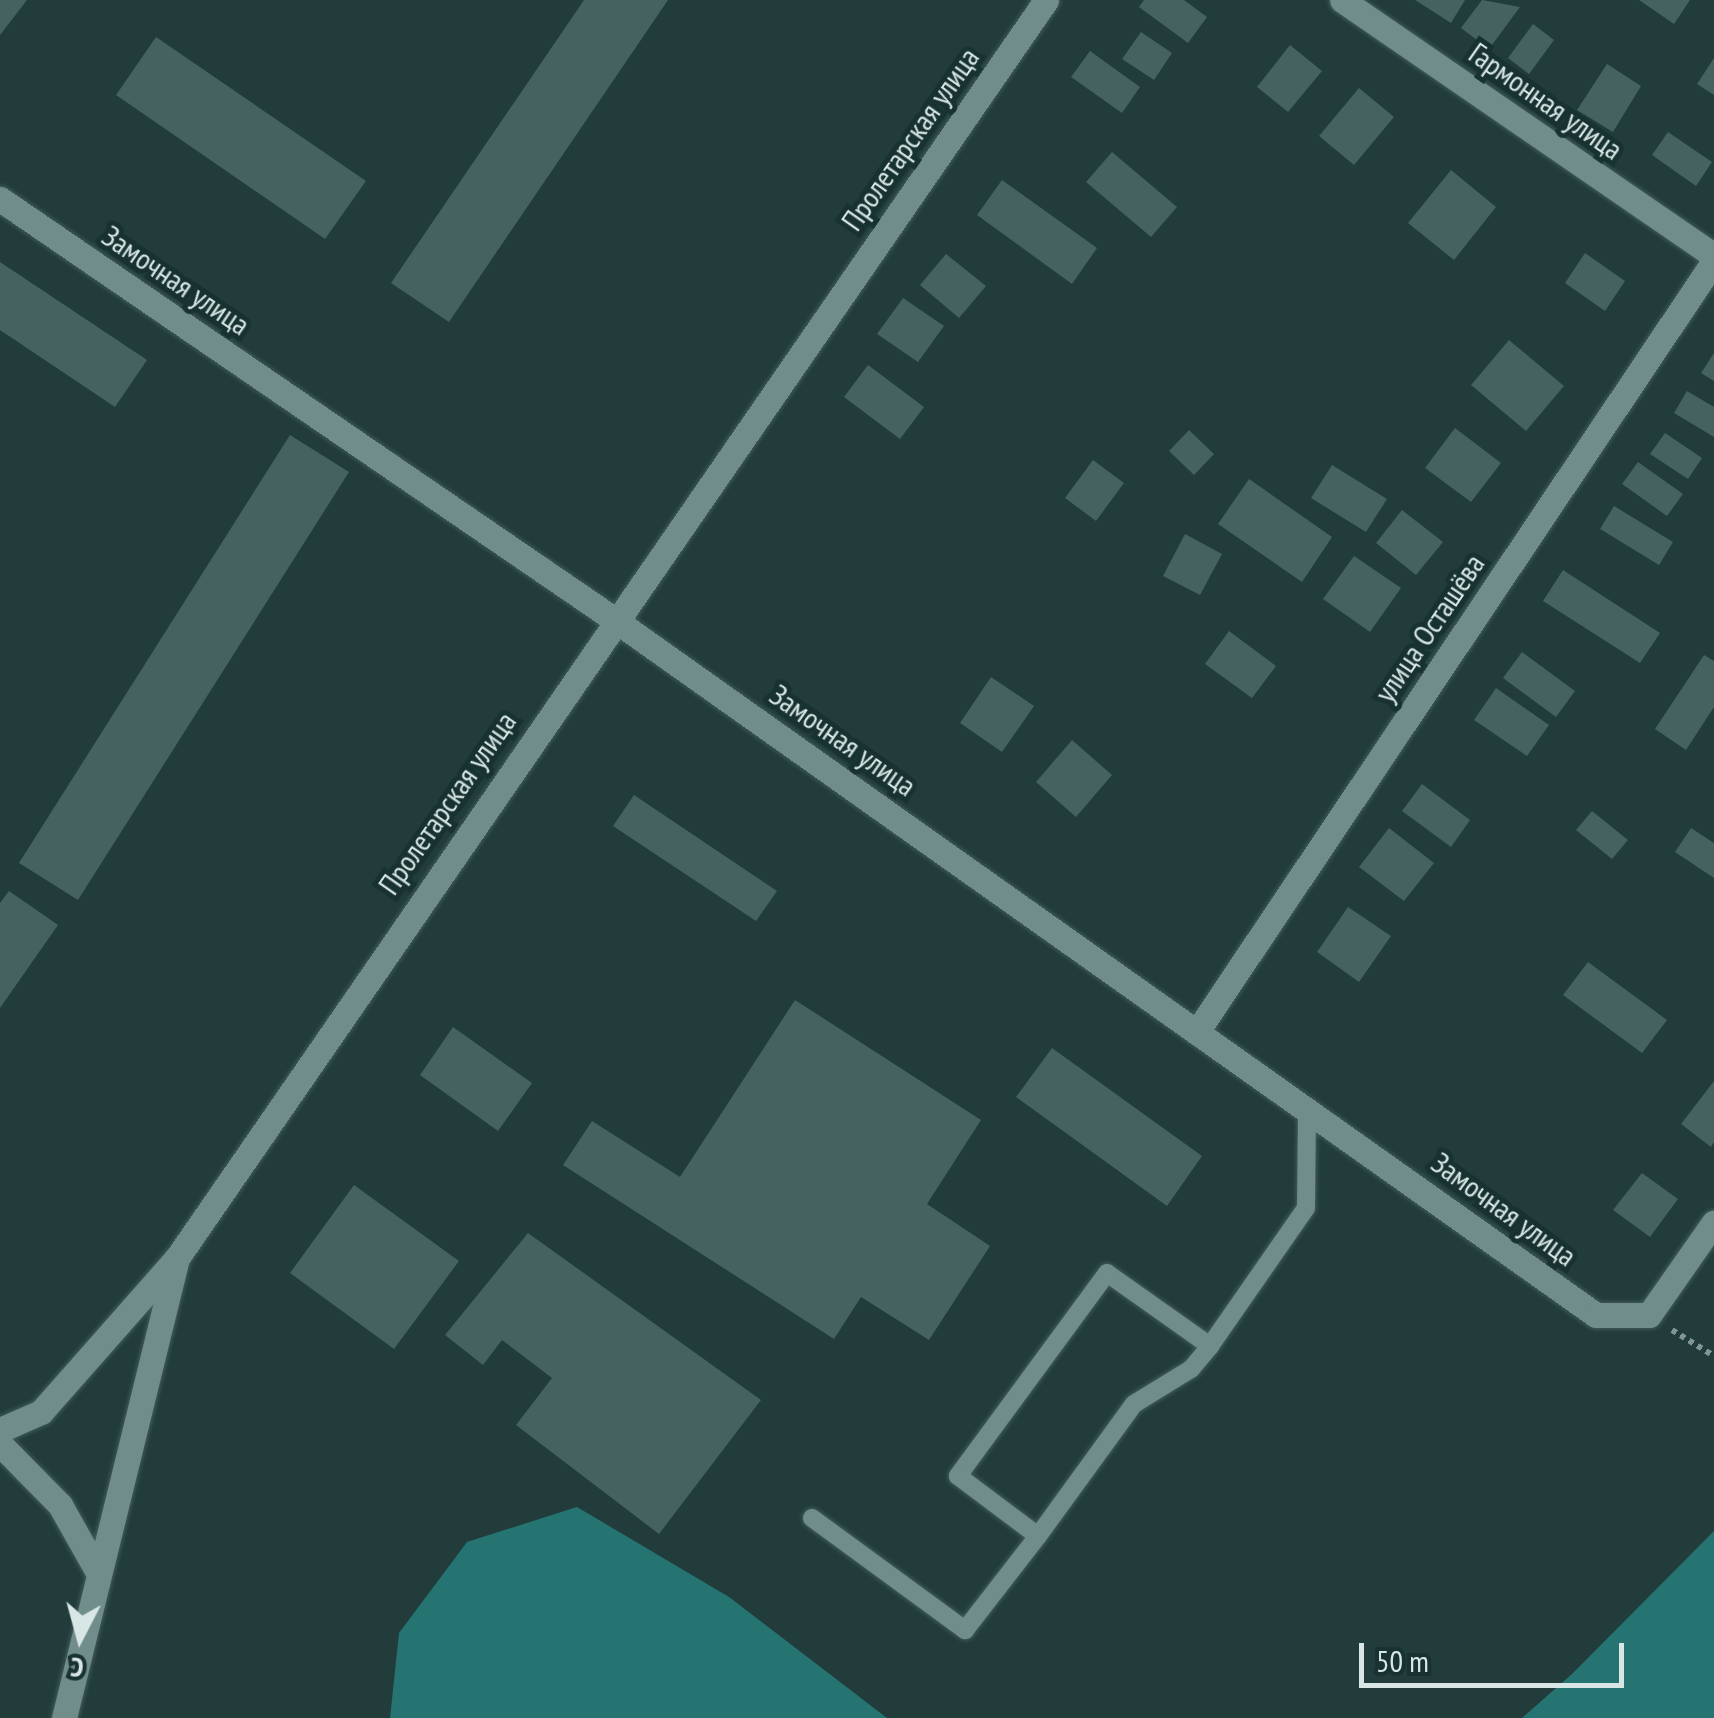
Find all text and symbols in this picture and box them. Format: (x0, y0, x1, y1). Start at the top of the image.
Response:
street label: Гармонная улица (1462, 35, 1630, 167)
street label: Пролетарская улица (834, 41, 986, 237)
street label: Замочная улица (95, 218, 257, 342)
street label: улица Осташёва (1366, 547, 1492, 709)
street label: Замочная улица (763, 676, 923, 804)
street label: Пролетарская улица (371, 705, 523, 901)
street label: Замочная улица (1425, 1144, 1583, 1274)
north arrow (30, 1588, 130, 1688)
scale bar (1364, 1623, 1629, 1685)
text: 50 m (1376, 1641, 1429, 1680)
text: С (69, 1649, 85, 1687)

